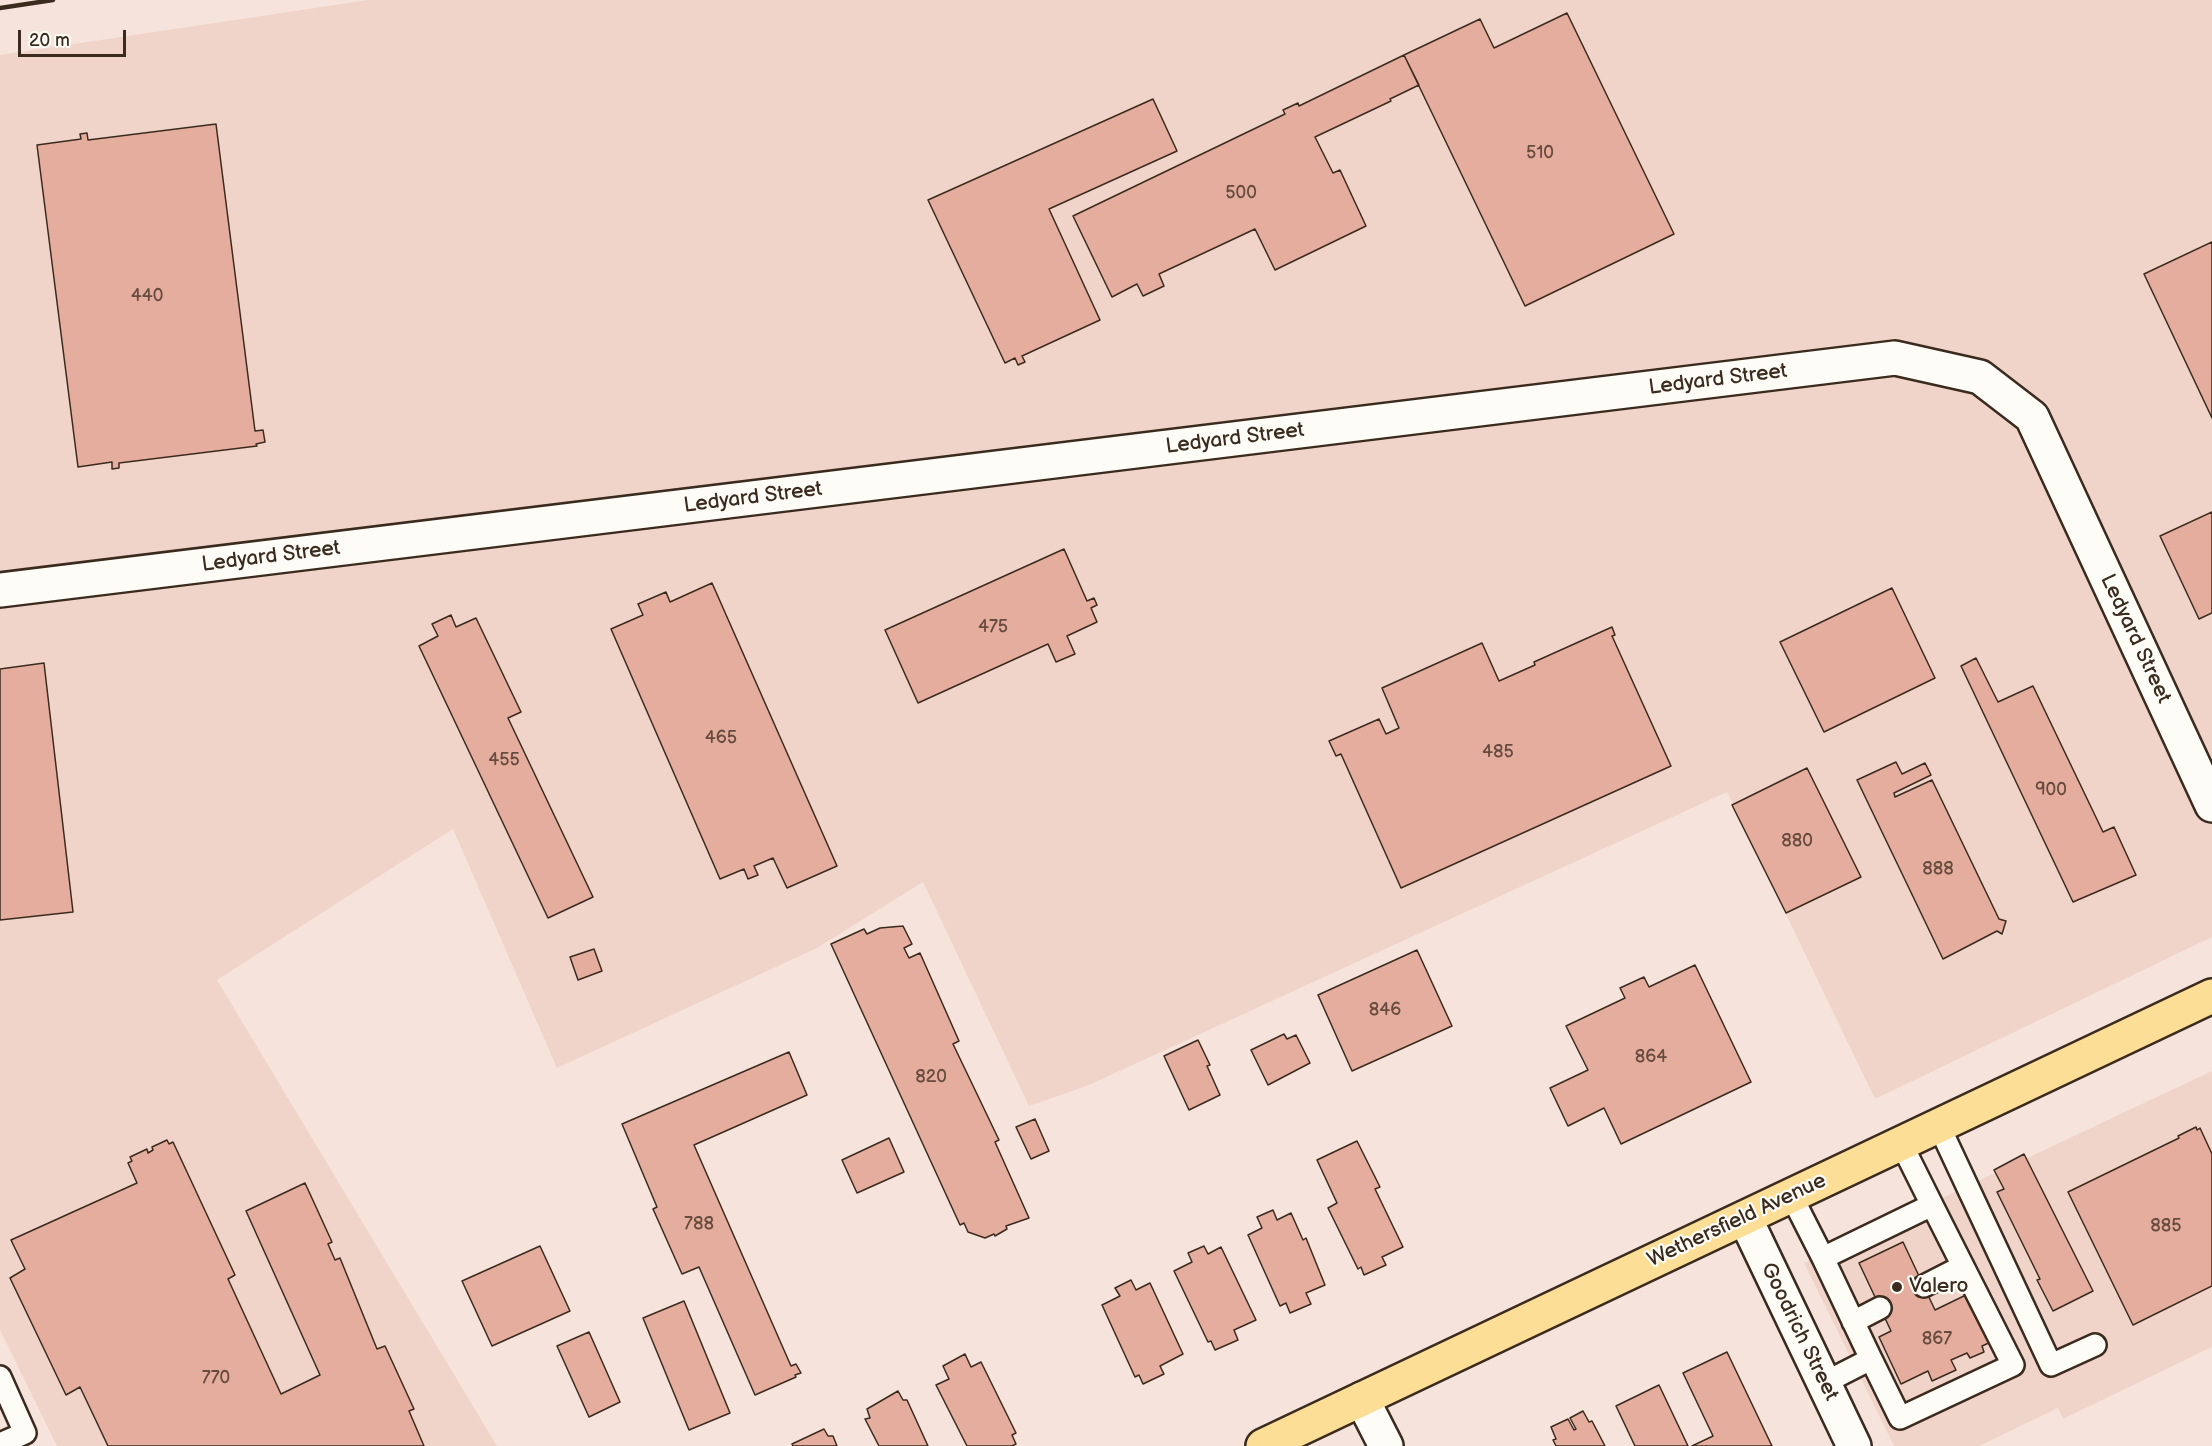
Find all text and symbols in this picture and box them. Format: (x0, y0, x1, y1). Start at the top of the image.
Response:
scale bar (21, 18, 129, 56)
text: 20 m (29, 30, 70, 51)
house number: 510 (1526, 142, 1554, 164)
house number: 500 (1225, 182, 1257, 204)
house number: 440 (131, 285, 163, 307)
street label: Ledyard Street (1647, 359, 1789, 401)
street label: Ledyard Street (1164, 418, 1306, 460)
street label: Ledyard Street (682, 477, 824, 519)
street label: Ledyard Street (200, 536, 342, 578)
street label: Ledyard Street (2094, 571, 2176, 707)
house number: 475 (978, 616, 1008, 638)
house number: 465 (705, 727, 737, 749)
house number: 485 (1482, 741, 1514, 763)
house number: 455 (488, 749, 520, 771)
house number: 900 (2035, 779, 2067, 801)
house number: 880 (1781, 830, 1813, 852)
house number: 888 (1922, 858, 1954, 880)
house number: 846 (1369, 999, 1401, 1021)
house number: 864 (1635, 1046, 1667, 1068)
house number: 820 (915, 1066, 947, 1088)
street label: Wethersfield Avenue (1644, 1169, 1830, 1273)
house number: 788 (684, 1213, 714, 1235)
house number: 885 (2150, 1215, 2182, 1237)
street label: Goodrich Street (1755, 1259, 1843, 1405)
place label: Valero (1909, 1274, 1968, 1300)
marker: Valero (1890, 1280, 1904, 1294)
house number: 867 (1922, 1328, 1952, 1350)
house number: 770 (202, 1367, 230, 1389)

